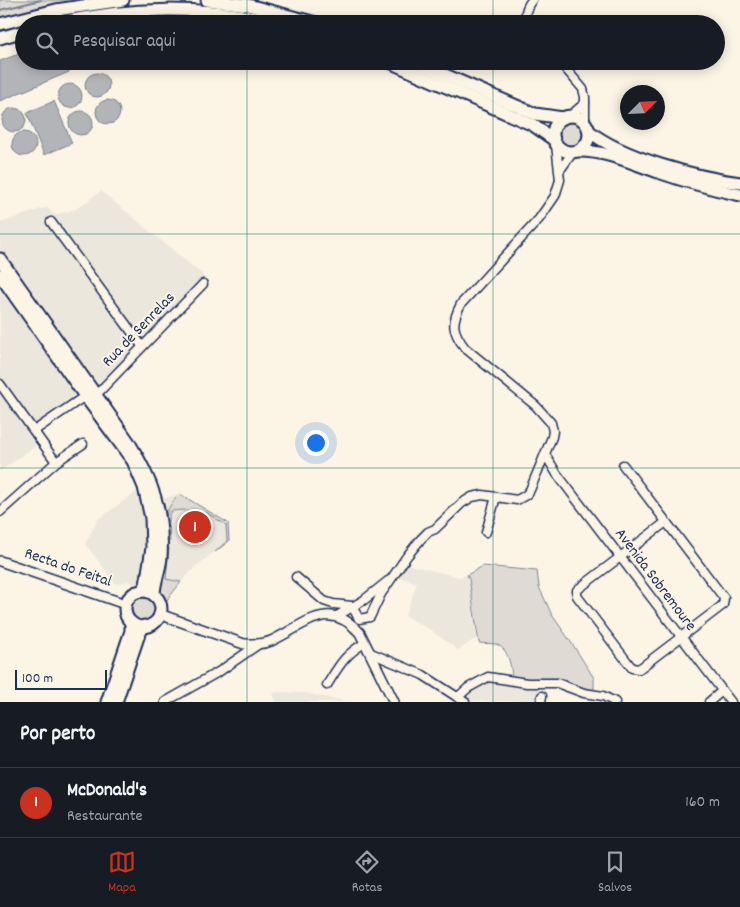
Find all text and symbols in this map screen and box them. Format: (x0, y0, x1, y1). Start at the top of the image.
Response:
search box (15, 15, 725, 70)
icon: search (33, 29, 61, 57)
text: Pesquisar aqui (73, 29, 175, 56)
north arrow (620, 85, 665, 130)
street label: Rua de Senrelas (97, 287, 181, 373)
your location (303, 430, 329, 456)
pin: 1 (179, 508, 211, 546)
street label: Avenida Sobremoure (609, 524, 701, 636)
street label: Recta do Feital (21, 542, 115, 594)
scale bar (15, 667, 108, 690)
text: 100 m (22, 669, 53, 689)
text: Por perto (20, 720, 95, 750)
text: McDonald's (67, 778, 147, 805)
text: 1 (34, 791, 38, 814)
text: 160 m (685, 791, 720, 814)
text: Restaurante (67, 805, 143, 828)
tab: Mapa (108, 848, 136, 898)
tab: Rotas (352, 848, 382, 898)
tab: Salvos (598, 848, 632, 898)

